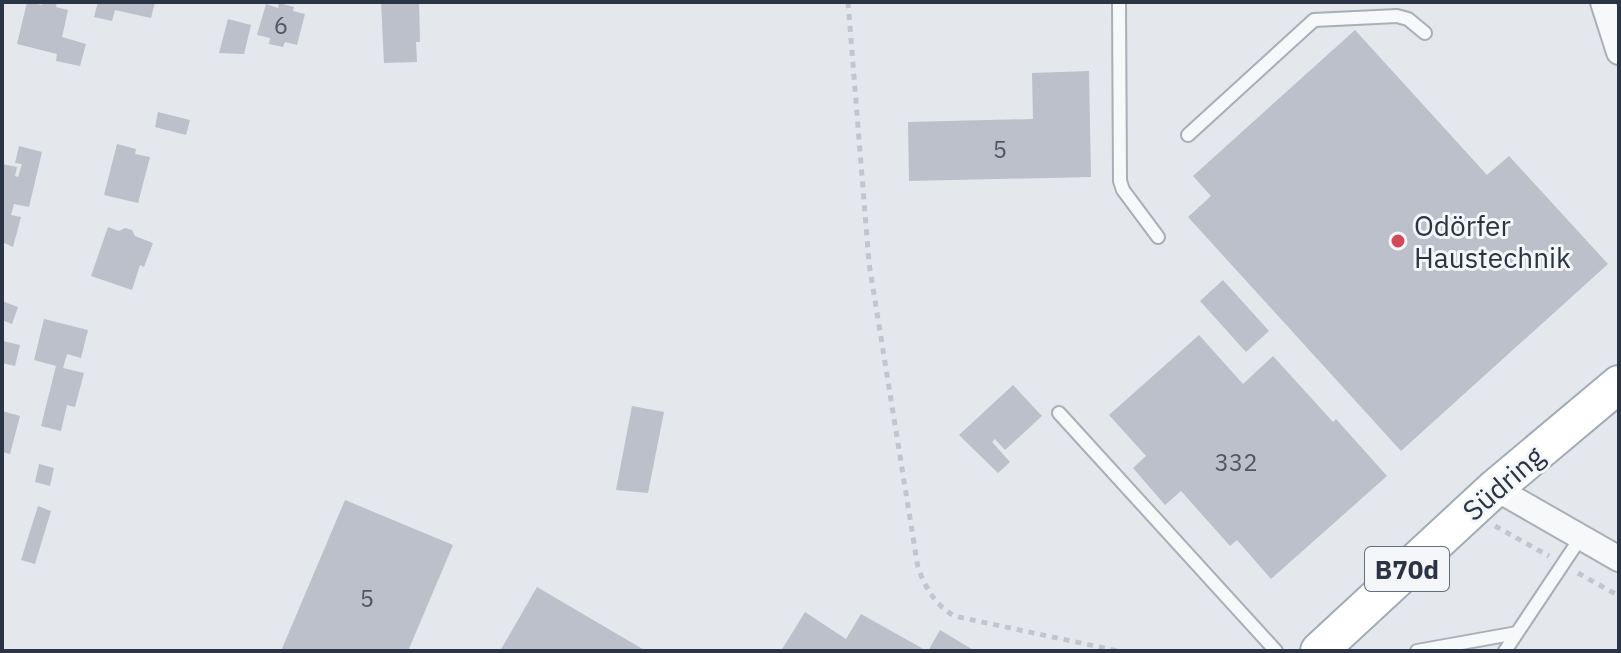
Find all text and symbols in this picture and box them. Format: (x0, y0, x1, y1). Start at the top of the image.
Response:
house number: 6 (274, 9, 288, 41)
house number: 5 (993, 133, 1007, 165)
place label: Odörfer Haustechnik (1414, 207, 1571, 276)
marker: Odörfer Haustechnik (1389, 232, 1407, 250)
street label: Südring (1454, 437, 1552, 529)
house number: 332 (1214, 446, 1258, 478)
road number: B70d (1365, 547, 1449, 591)
house number: 5 (360, 582, 374, 614)

